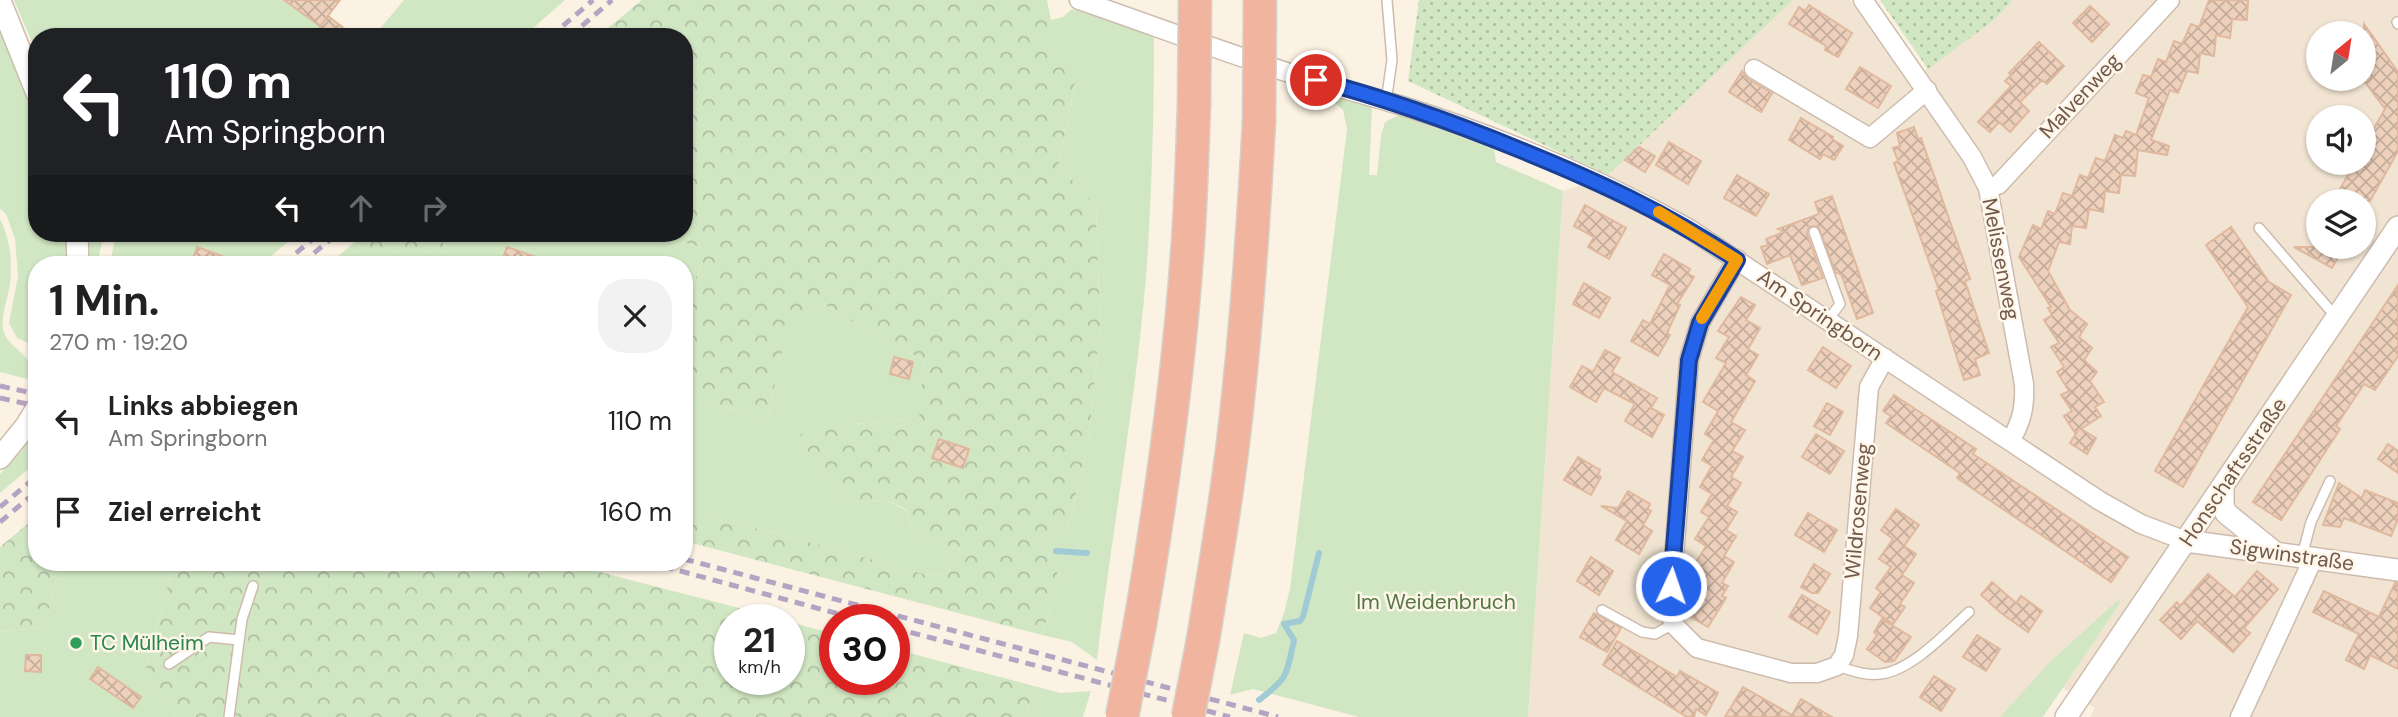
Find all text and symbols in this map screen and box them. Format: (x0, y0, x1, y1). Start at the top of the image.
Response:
north arrow (2306, 21, 2376, 91)
map controls (2306, 21, 2376, 259)
street label: Malvenweg (2033, 47, 2127, 145)
text: 110 m (164, 49, 292, 113)
pin (1286, 50, 1346, 110)
icon: left (49, 56, 140, 147)
icon: arrive (1297, 61, 1335, 99)
button: sound (2306, 105, 2376, 175)
text: Am Springborn (164, 111, 386, 153)
icon: left (269, 189, 307, 227)
icon: ahead (342, 189, 380, 227)
icon: right (415, 189, 453, 227)
button: layers (2306, 189, 2376, 259)
street label: Melissenweg (1975, 196, 2027, 323)
street label: Am Springborn (1752, 263, 1888, 367)
text: 1 Min. (49, 273, 159, 328)
button: close (598, 279, 672, 353)
text: 270 m · 19:20 (49, 327, 188, 357)
text: Links abbiegen (108, 389, 298, 423)
street label: Honschaftsstraße (2173, 392, 2293, 552)
icon: left (49, 402, 87, 440)
text: 110 m (608, 404, 672, 438)
text: Am Springborn (108, 423, 267, 453)
street label: Wildrosenweg (1838, 441, 1878, 580)
icon: arrive (49, 493, 87, 531)
text: Ziel erreicht (108, 495, 261, 529)
text: 160 m (600, 495, 672, 529)
street label: Sigwinstraße (2228, 532, 2356, 578)
position arrow (1634, 549, 1708, 623)
park label: Im Weidenbruch (1356, 588, 1516, 616)
speed limit sign: 30 (819, 604, 910, 695)
text: 21 (743, 617, 776, 663)
place label: TC Mülheim (90, 629, 204, 657)
marker: TC Mülheim (68, 635, 84, 651)
text: km/h (738, 655, 781, 679)

